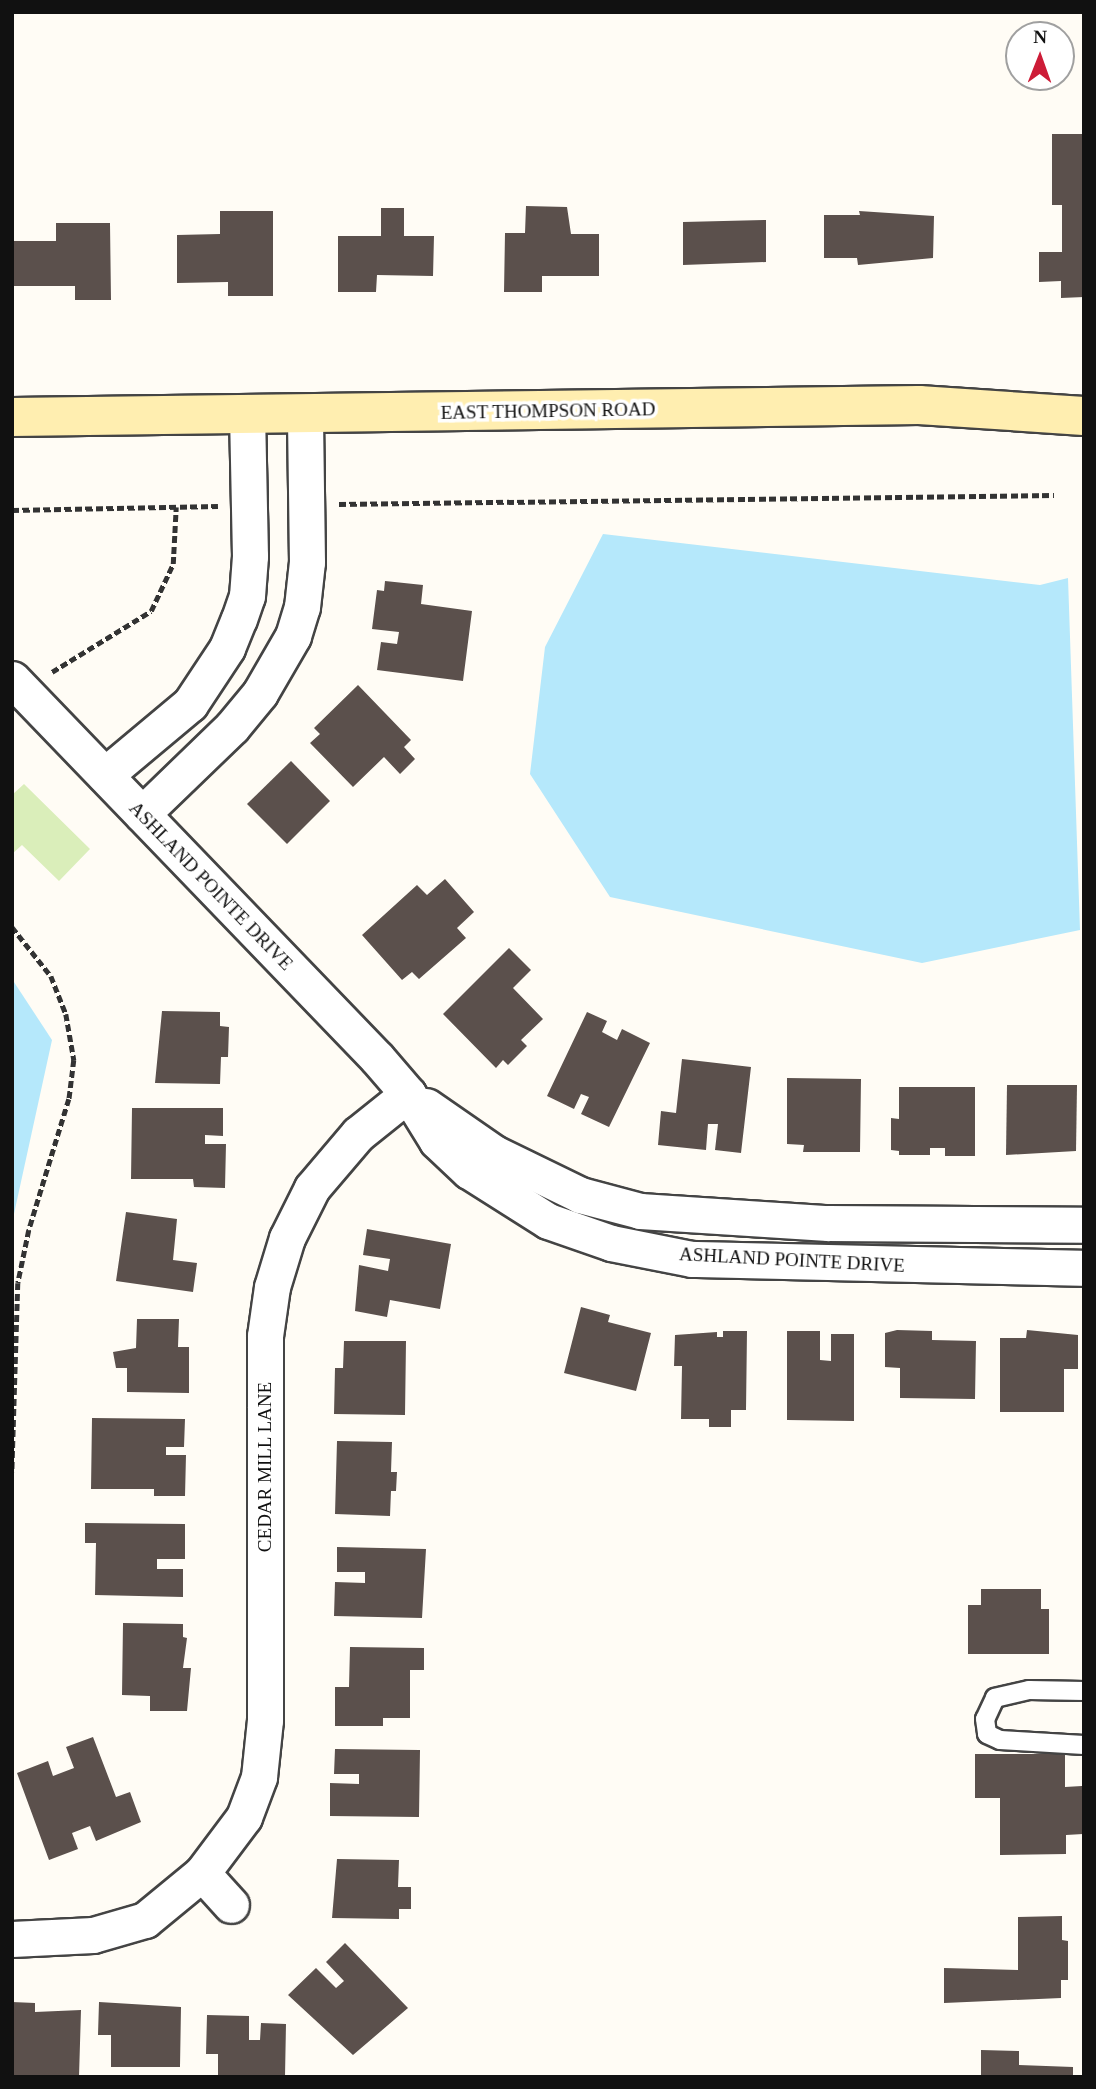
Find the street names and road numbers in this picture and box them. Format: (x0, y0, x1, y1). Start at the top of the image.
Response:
street label: EAST THOMPSON ROAD (440, 398, 656, 424)
street label: ASHLAND POINTE DRIVE (124, 797, 298, 975)
street label: ASHLAND POINTE DRIVE (679, 1243, 905, 1277)
street label: CEDAR MILL LANE (254, 1382, 276, 1552)

